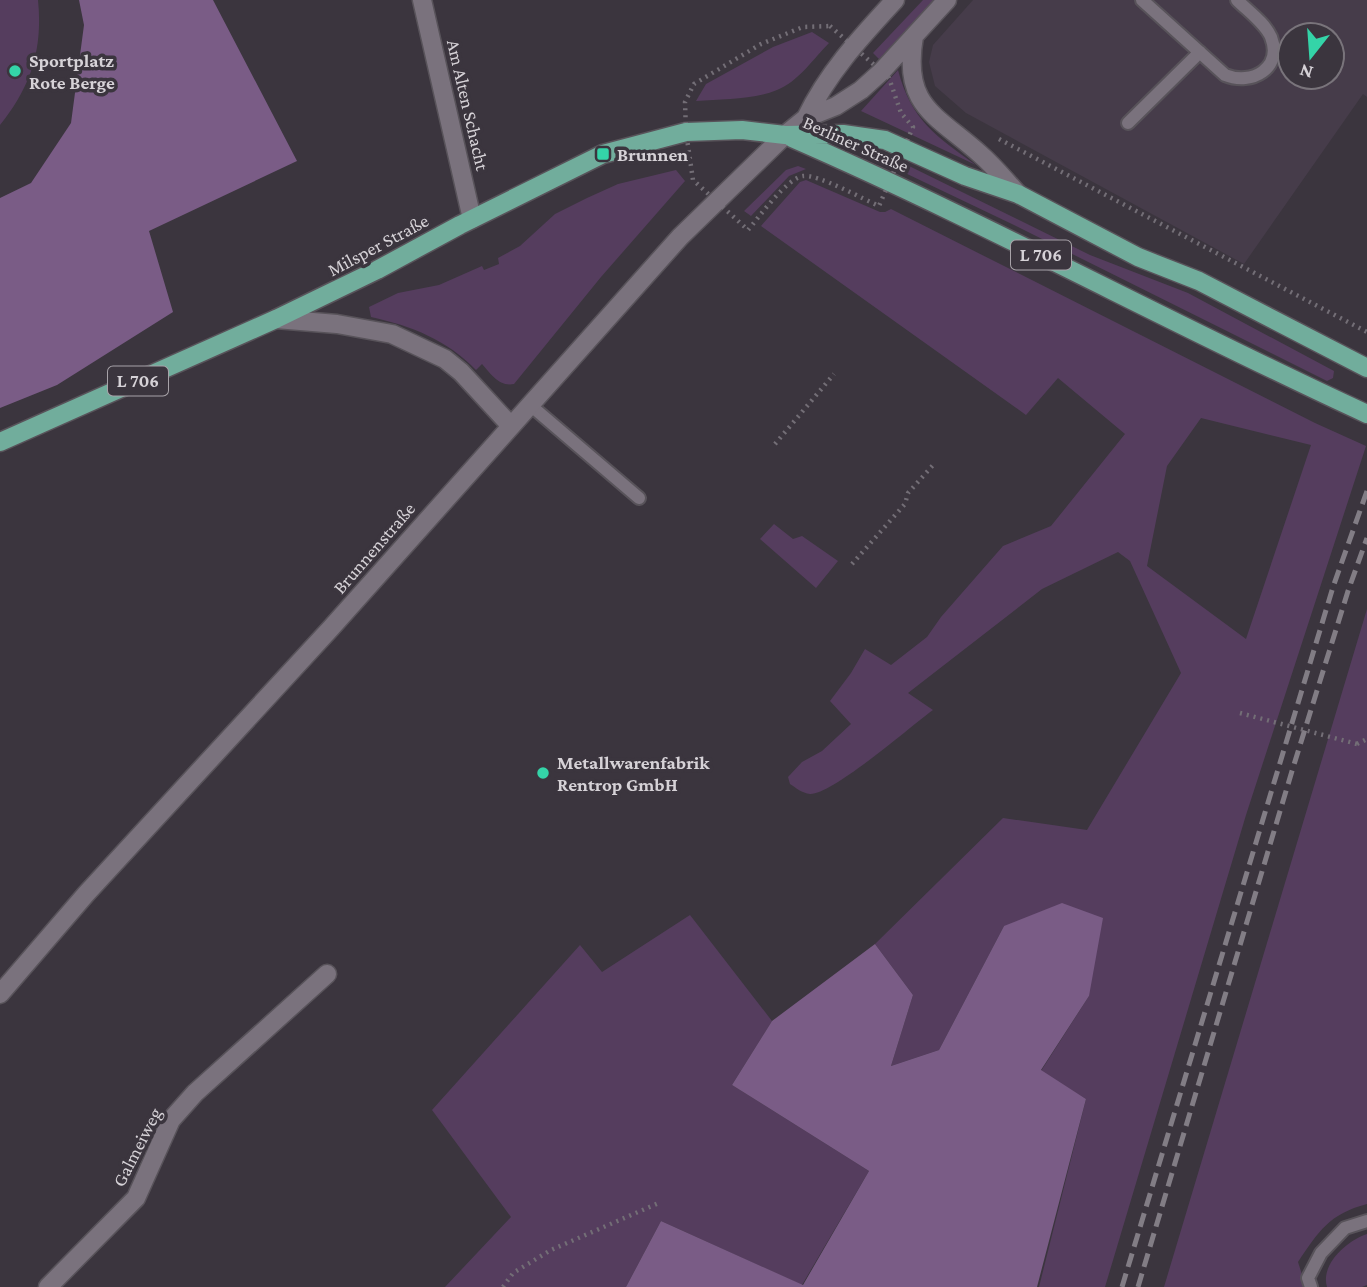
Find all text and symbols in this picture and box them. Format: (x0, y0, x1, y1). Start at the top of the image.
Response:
north arrow (1276, 21, 1346, 91)
street label: Am Alten Schacht (443, 38, 493, 173)
place label: Sportplatz Rote Berge (29, 50, 115, 93)
text: N (1297, 60, 1315, 84)
marker: Sportplatz Rote Berge (7, 63, 23, 79)
street label: Berliner Straße (800, 111, 912, 177)
place label: Brunnen (617, 144, 688, 165)
marker: Brunnen (595, 146, 611, 162)
street label: Milsper Straße (324, 210, 432, 280)
road number: L 706 (1011, 241, 1071, 270)
road number: L 706 (108, 366, 168, 396)
street label: Brunnenstraße (329, 498, 419, 598)
place label: Metallwarenfabrik Rentrop GmbH (557, 752, 710, 795)
marker: Metallwarenfabrik Rentrop GmbH (535, 765, 551, 781)
street label: Galmeiweg (108, 1104, 166, 1190)

